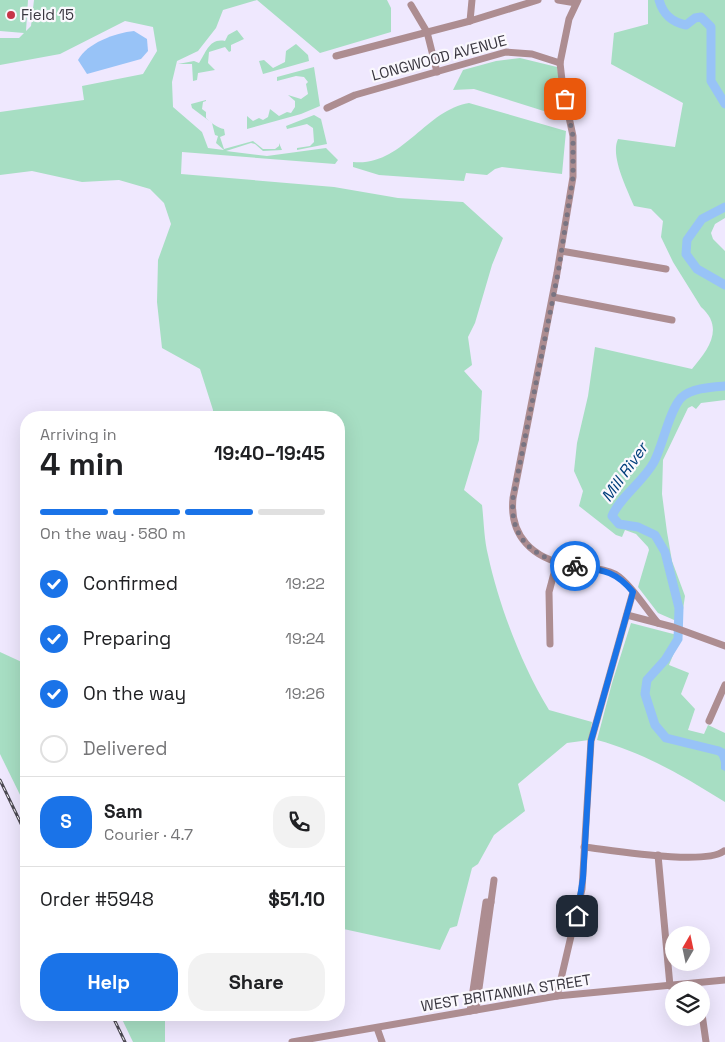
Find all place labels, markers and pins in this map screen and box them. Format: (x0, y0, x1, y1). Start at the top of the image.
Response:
place label: Field 15 (21, 5, 74, 24)
marker: Field 15 (5, 9, 17, 21)
pin (544, 78, 586, 120)
pin (556, 895, 598, 937)

